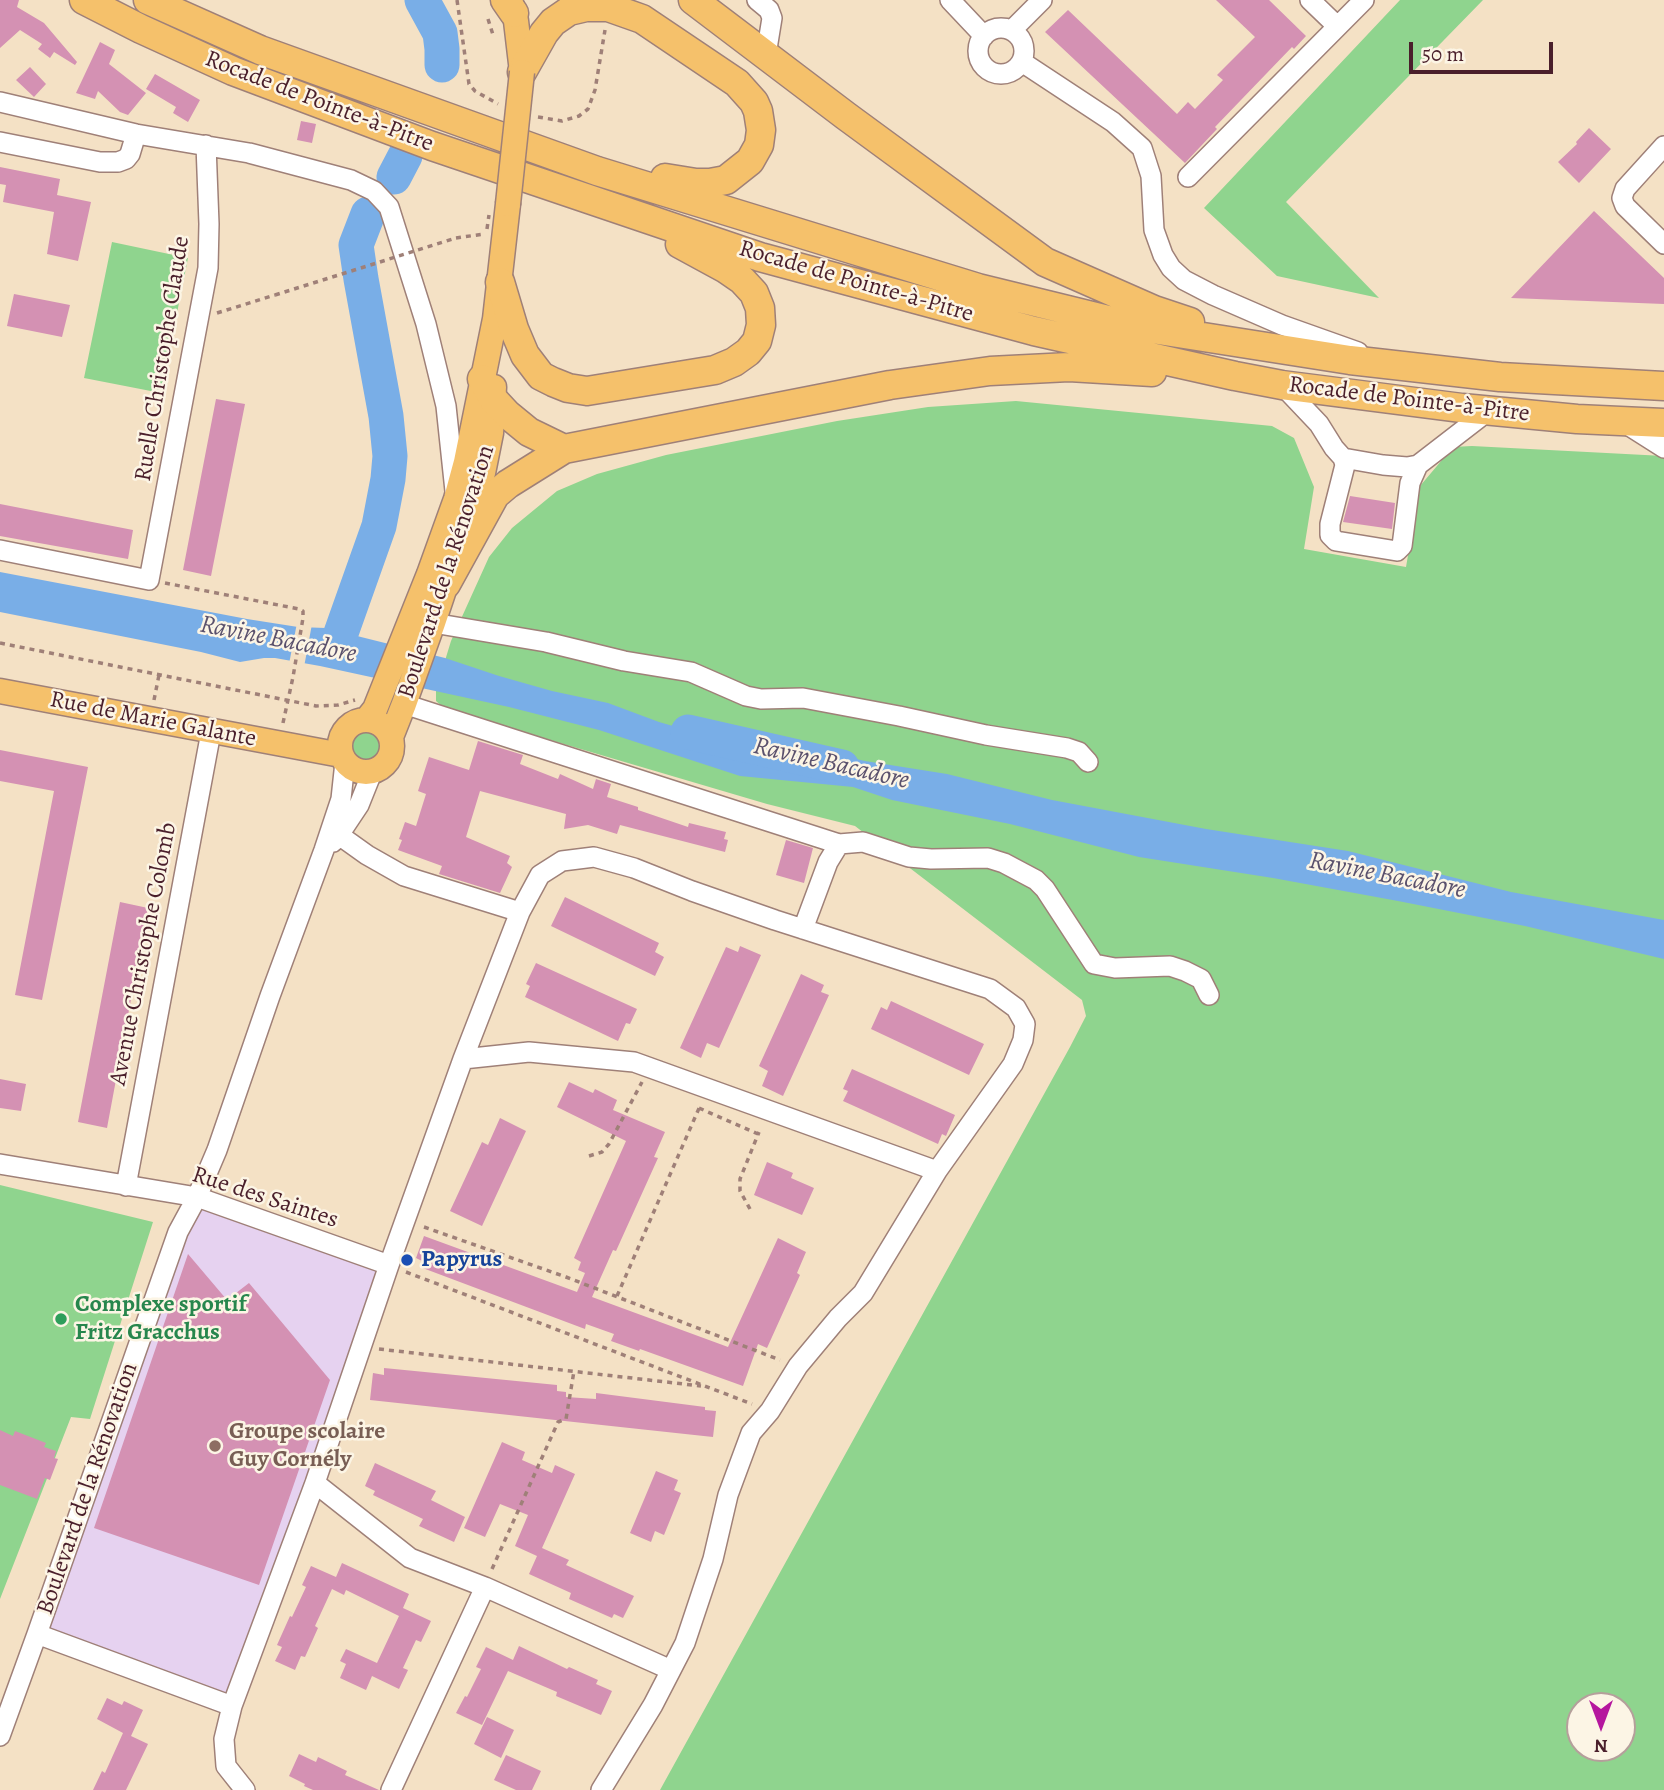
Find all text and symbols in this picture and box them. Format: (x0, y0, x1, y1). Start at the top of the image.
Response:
scale bar (1412, 28, 1556, 72)
text: 50 m (1422, 40, 1464, 68)
street label: Rocade de Pointe-à-Pitre (201, 45, 437, 159)
street label: Ruelle Christophe Claude (129, 234, 197, 484)
street label: Rocade de Pointe-à-Pitre (735, 235, 977, 329)
street label: Rocade de Pointe-à-Pitre (1287, 371, 1531, 429)
street label: Boulevard de la Rénovation (392, 442, 502, 702)
water label: Ravine Bacadore (197, 610, 359, 670)
street label: Rue de Marie Galante (47, 686, 259, 754)
water label: Ravine Bacadore (750, 731, 912, 797)
street label: Avenue Christophe Colomb (104, 820, 184, 1088)
water label: Ravine Bacadore (1306, 846, 1468, 906)
street label: Rue des Saintes (188, 1161, 342, 1235)
place label: Papyrus (421, 1246, 502, 1274)
marker: Papyrus (399, 1252, 415, 1268)
place label: Complexe sportif Fritz Gracchus (75, 1291, 247, 1347)
marker: Complexe sportif Fritz Gracchus (53, 1311, 69, 1327)
street label: Boulevard de la Rénovation (31, 1359, 145, 1619)
place label: Groupe scolaire Guy Cornély (229, 1418, 385, 1474)
marker: Groupe scolaire Guy Cornély (207, 1438, 223, 1454)
north arrow (1566, 1692, 1636, 1762)
text: N (1594, 1733, 1608, 1759)

